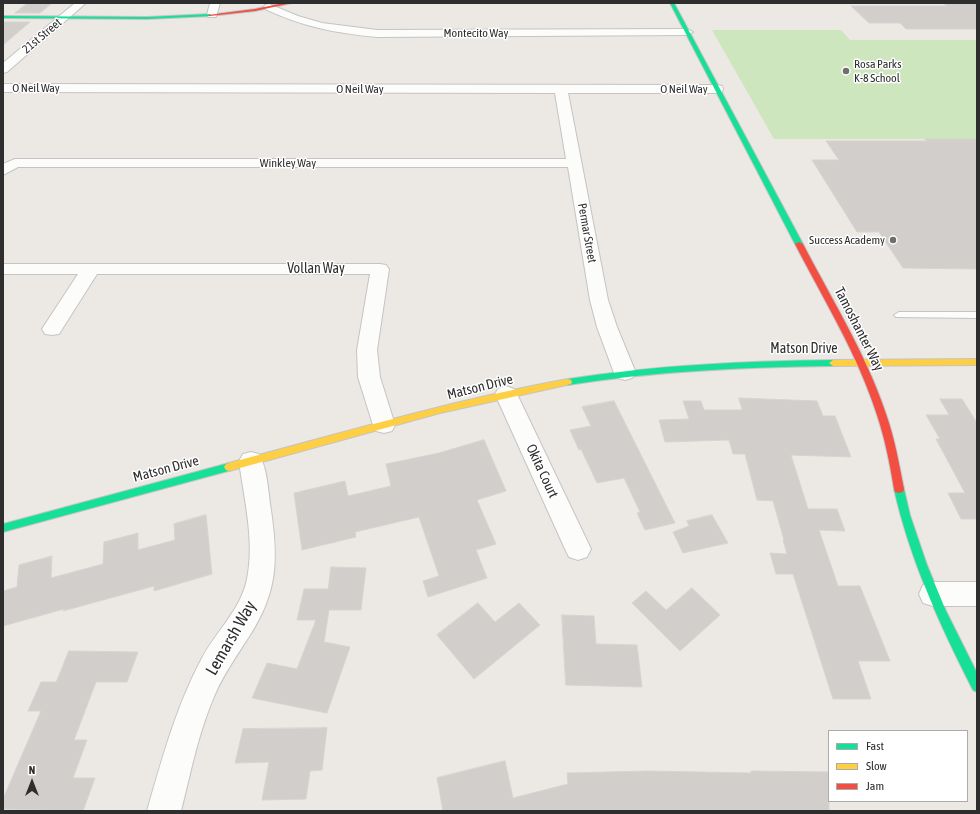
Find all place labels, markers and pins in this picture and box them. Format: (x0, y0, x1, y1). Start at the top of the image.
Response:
place label: Rosa Parks K-8 School (854, 57, 901, 85)
marker: Rosa Parks K-8 School (841, 66, 851, 76)
place label: Success Academy (809, 233, 885, 247)
marker: Success Academy (888, 235, 898, 245)

